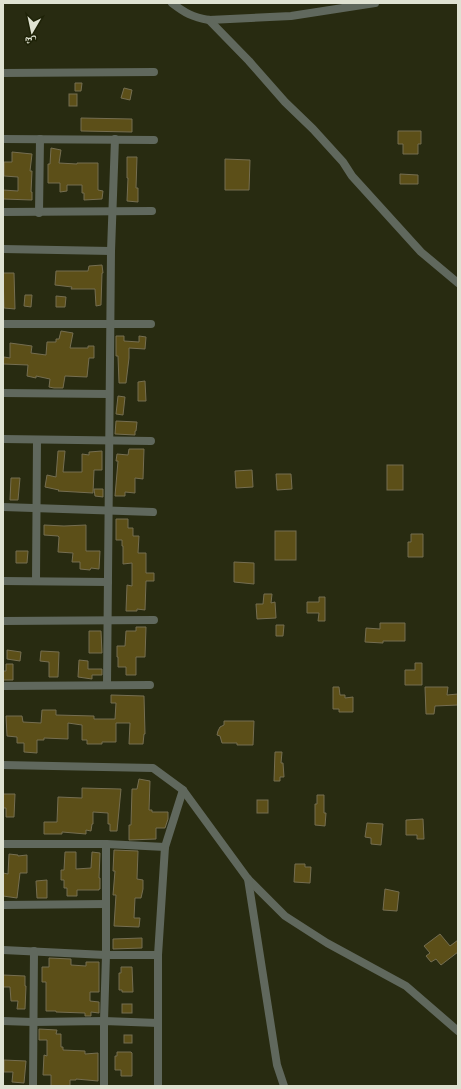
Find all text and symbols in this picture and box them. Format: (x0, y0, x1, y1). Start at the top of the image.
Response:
north arrow (12, 12, 52, 52)
text: ش (23, 33, 37, 49)

